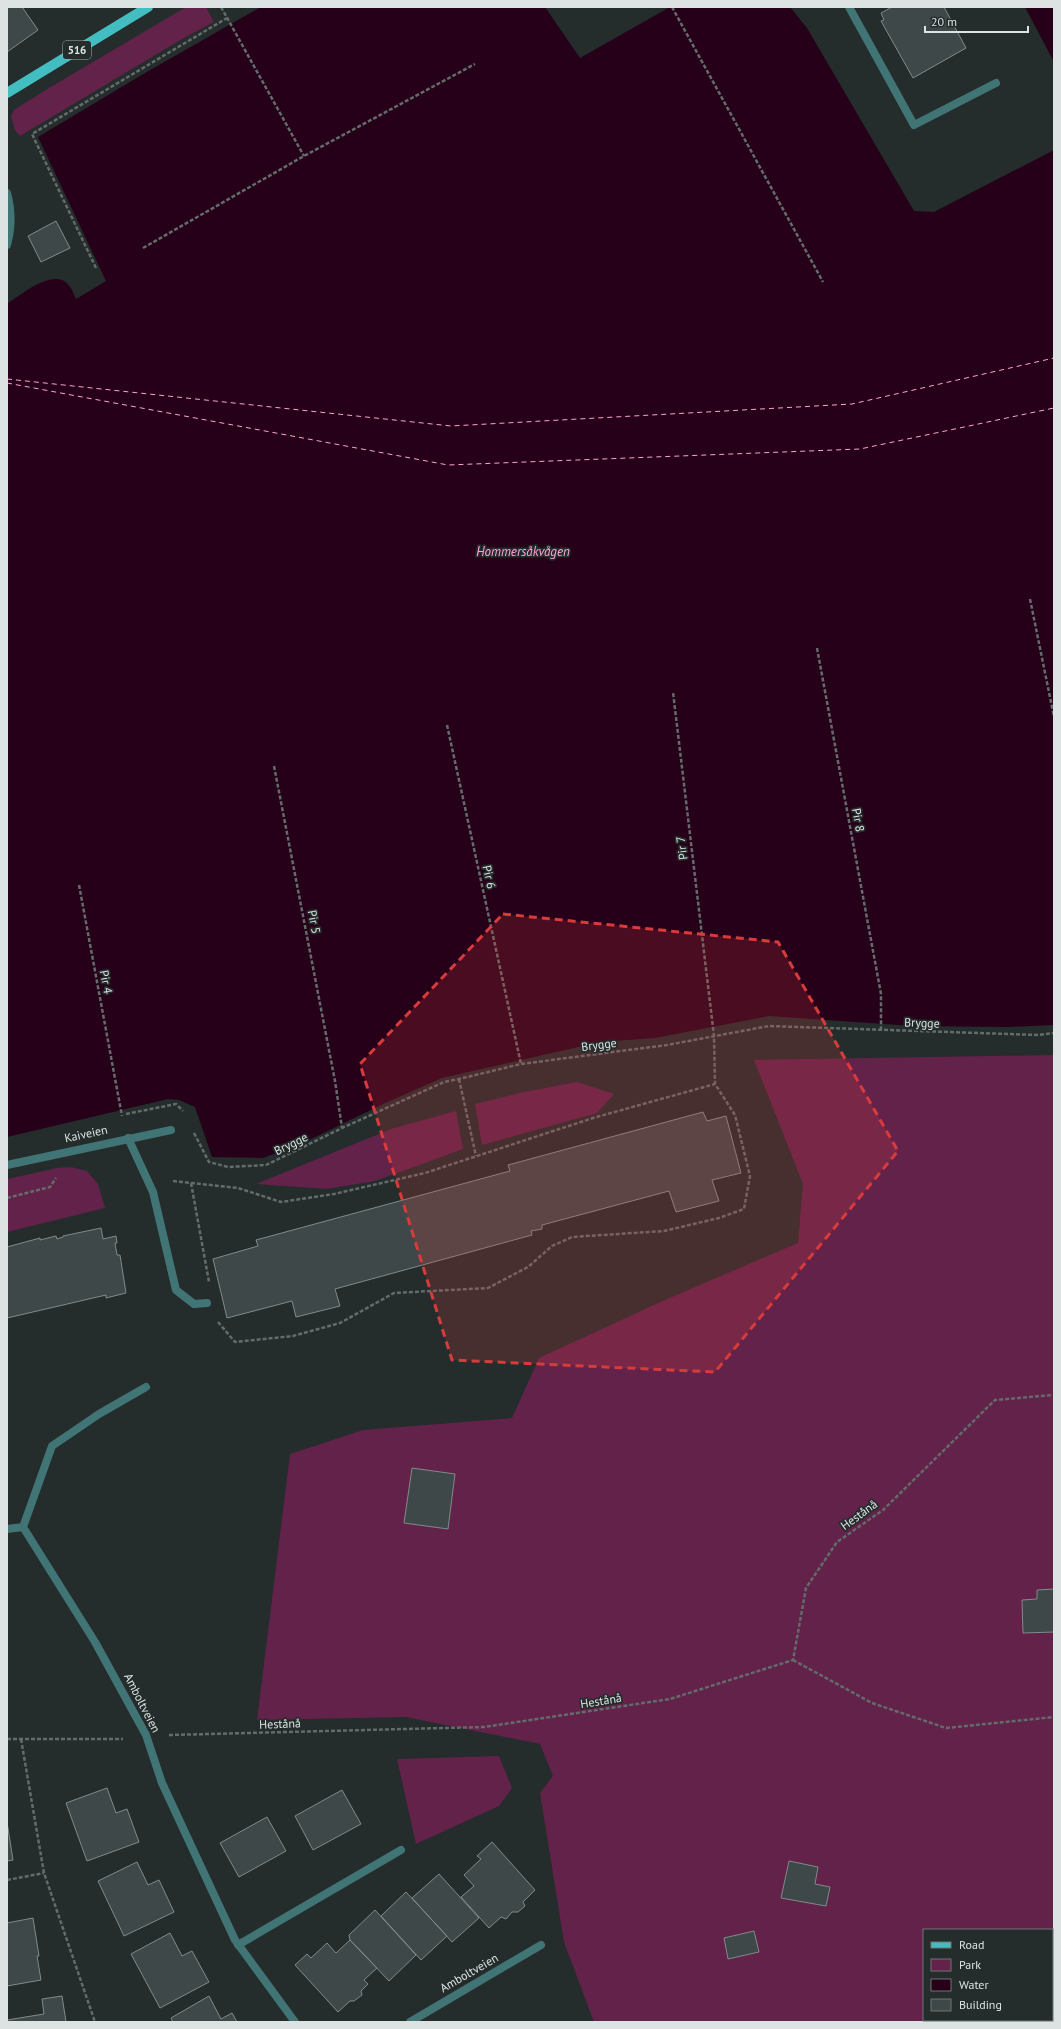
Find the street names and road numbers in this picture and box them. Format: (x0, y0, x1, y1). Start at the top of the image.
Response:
road number: 516 (63, 41, 91, 59)
street label: Pir 8 (849, 807, 868, 833)
street label: Pir 7 (673, 835, 690, 861)
street label: Pir 6 (480, 864, 499, 890)
street label: Pir 5 (305, 909, 324, 935)
street label: Pir 4 (97, 969, 116, 995)
street label: Brygge (904, 1014, 940, 1031)
street label: Brygge (580, 1035, 617, 1054)
street label: Kaiveien (63, 1122, 109, 1145)
street label: Brygge (272, 1129, 310, 1158)
street label: Hestånå (837, 1496, 880, 1533)
street label: Amboltveien (121, 1670, 164, 1735)
street label: Hestånå (579, 1690, 623, 1711)
street label: Hestånå (259, 1715, 301, 1732)
street label: Amboltveien (437, 1950, 501, 1995)

